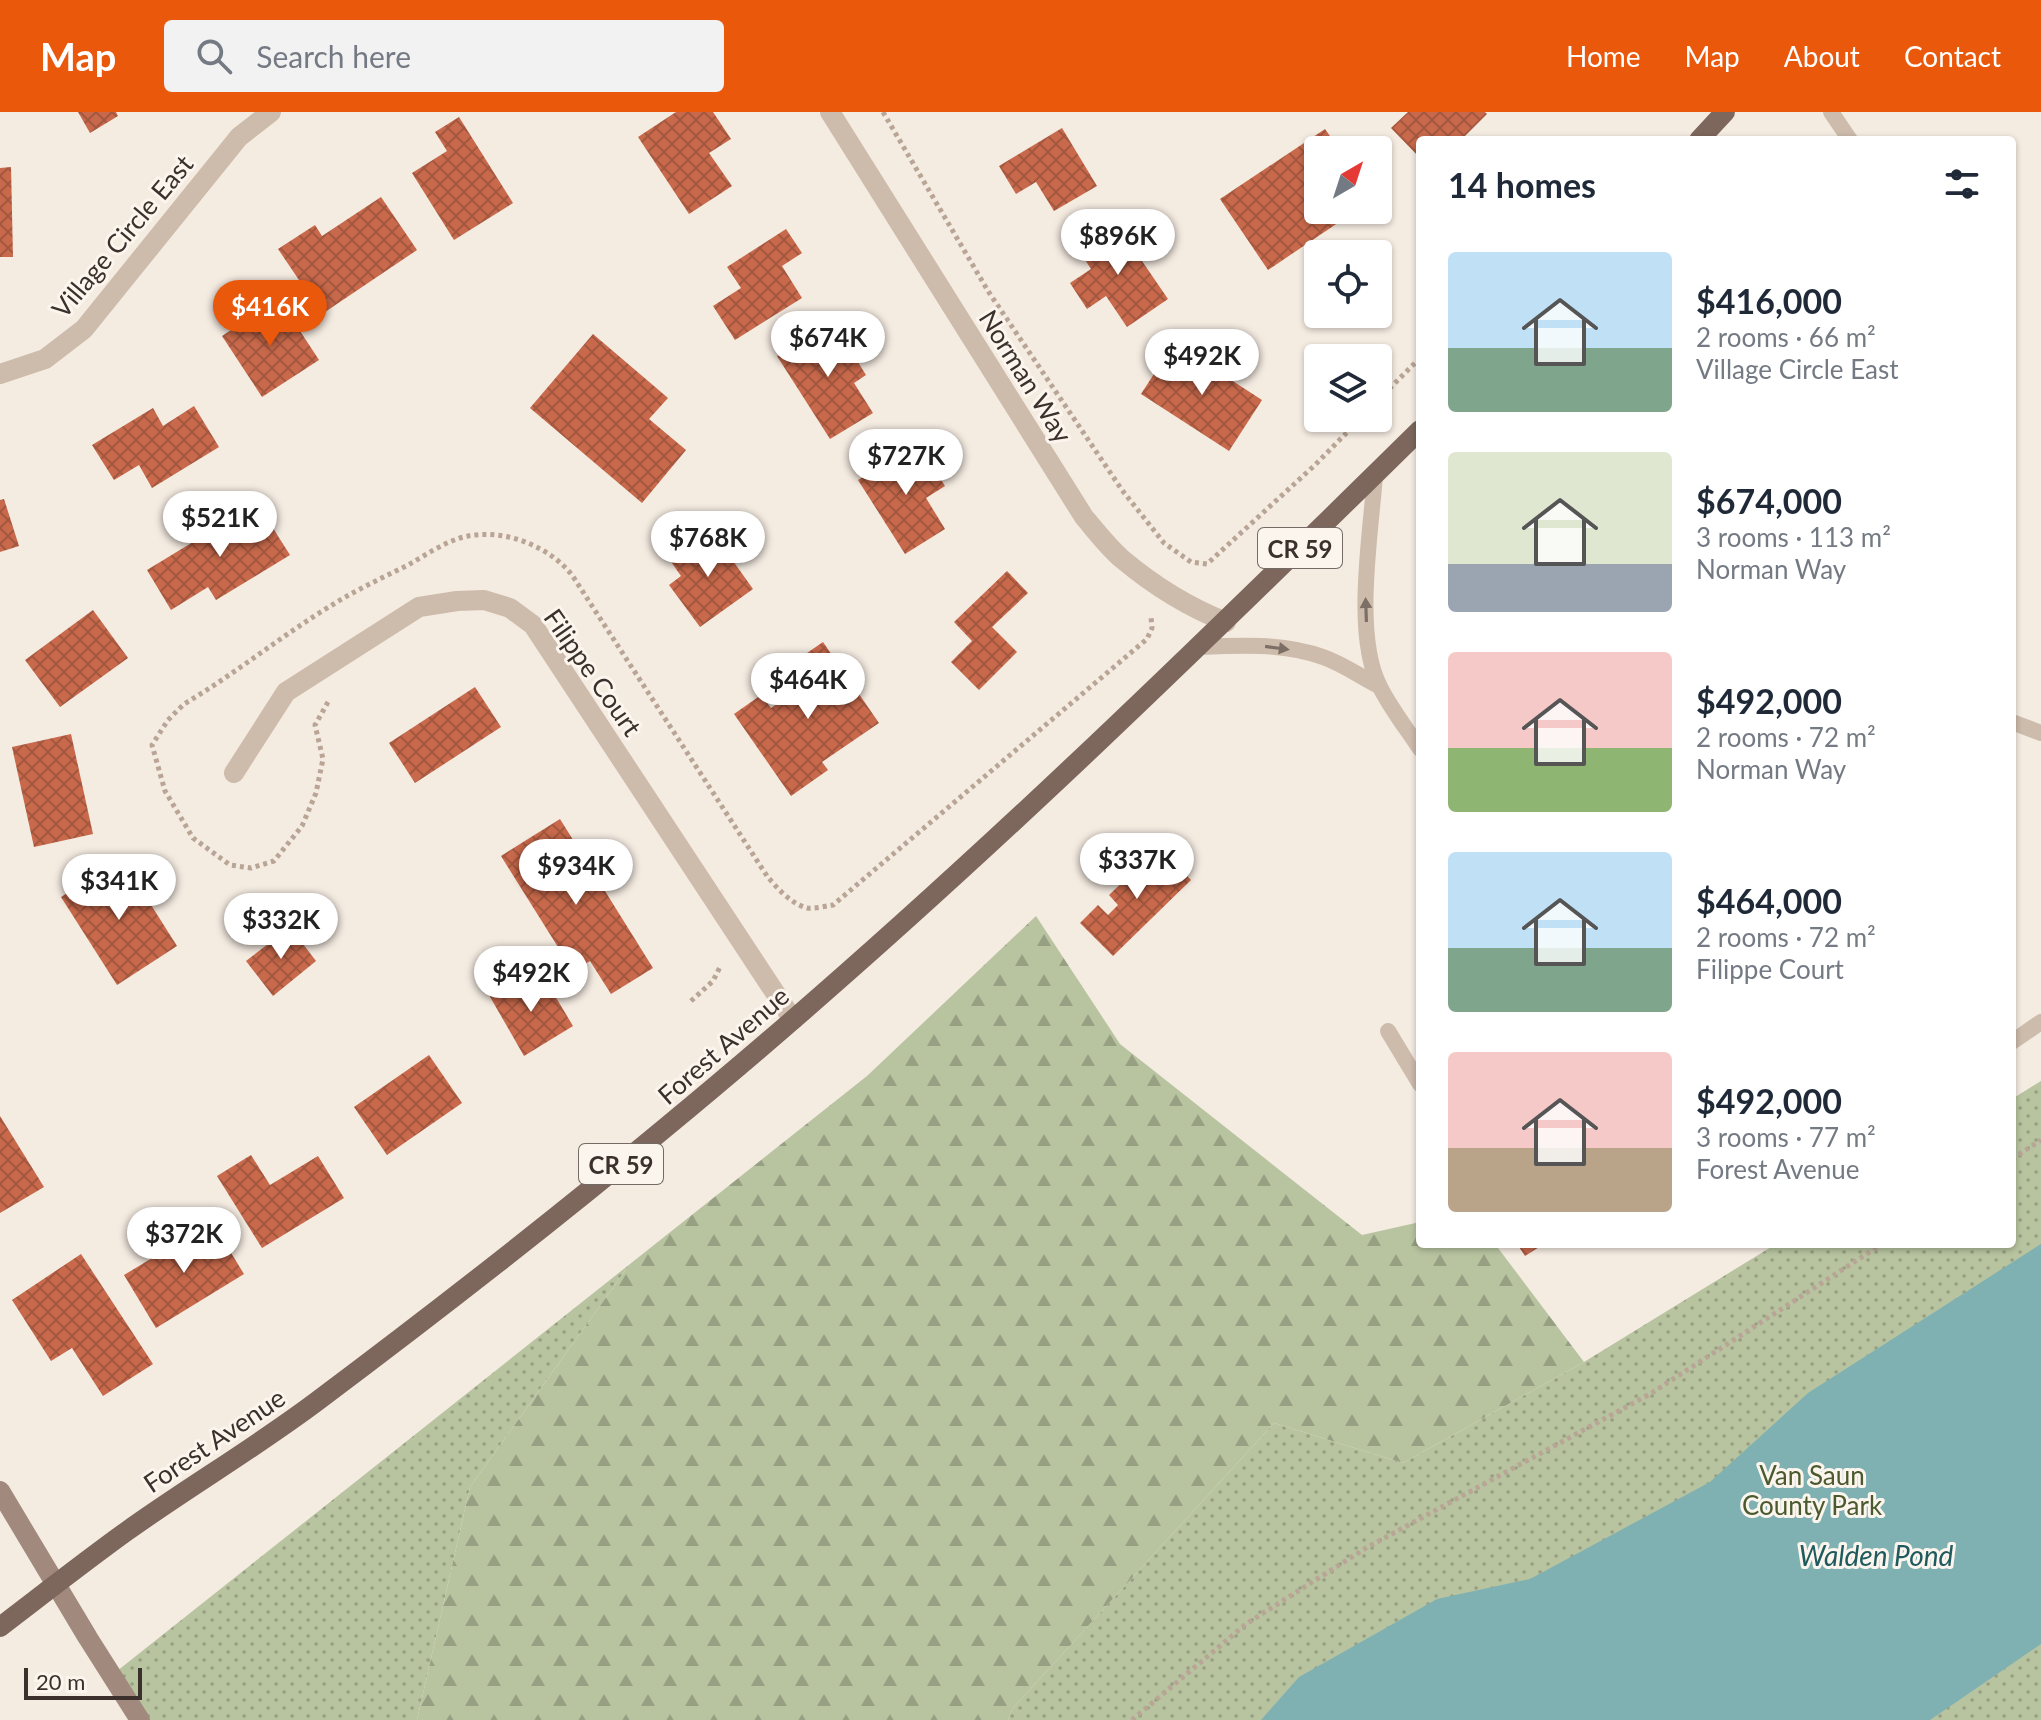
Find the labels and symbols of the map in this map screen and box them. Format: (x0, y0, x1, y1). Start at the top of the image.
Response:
north arrow (1304, 136, 1392, 224)
street label: Village Circle East (45, 148, 200, 324)
pin: $896K (1062, 209, 1174, 277)
pin: $416K (214, 280, 326, 348)
street label: Norman Way (973, 304, 1080, 449)
pin: $674K (772, 311, 884, 379)
pin: $492K (1146, 329, 1258, 397)
pin: $727K (850, 429, 962, 497)
pin: $521K (164, 491, 276, 559)
pin: $768K (652, 511, 764, 579)
road number: CR 59 (1258, 528, 1342, 568)
one-way arrow (1360, 596, 1373, 622)
street label: Filippe Court (537, 602, 649, 742)
one-way arrow (1264, 642, 1289, 655)
pin: $464K (752, 653, 864, 721)
pin: $337K (1081, 833, 1193, 901)
pin: $934K (520, 839, 632, 907)
pin: $341K (63, 854, 175, 922)
pin: $332K (225, 893, 337, 961)
pin: $492K (475, 946, 587, 1014)
street label: Forest Avenue (651, 979, 795, 1111)
road number: CR 59 (579, 1144, 663, 1184)
pin: $372K (128, 1207, 240, 1275)
street label: Forest Avenue (137, 1381, 291, 1499)
park label: Van Saun County Park (1742, 1459, 1883, 1521)
water label: Walden Pond (1799, 1538, 1954, 1572)
scale bar (24, 1664, 142, 1700)

